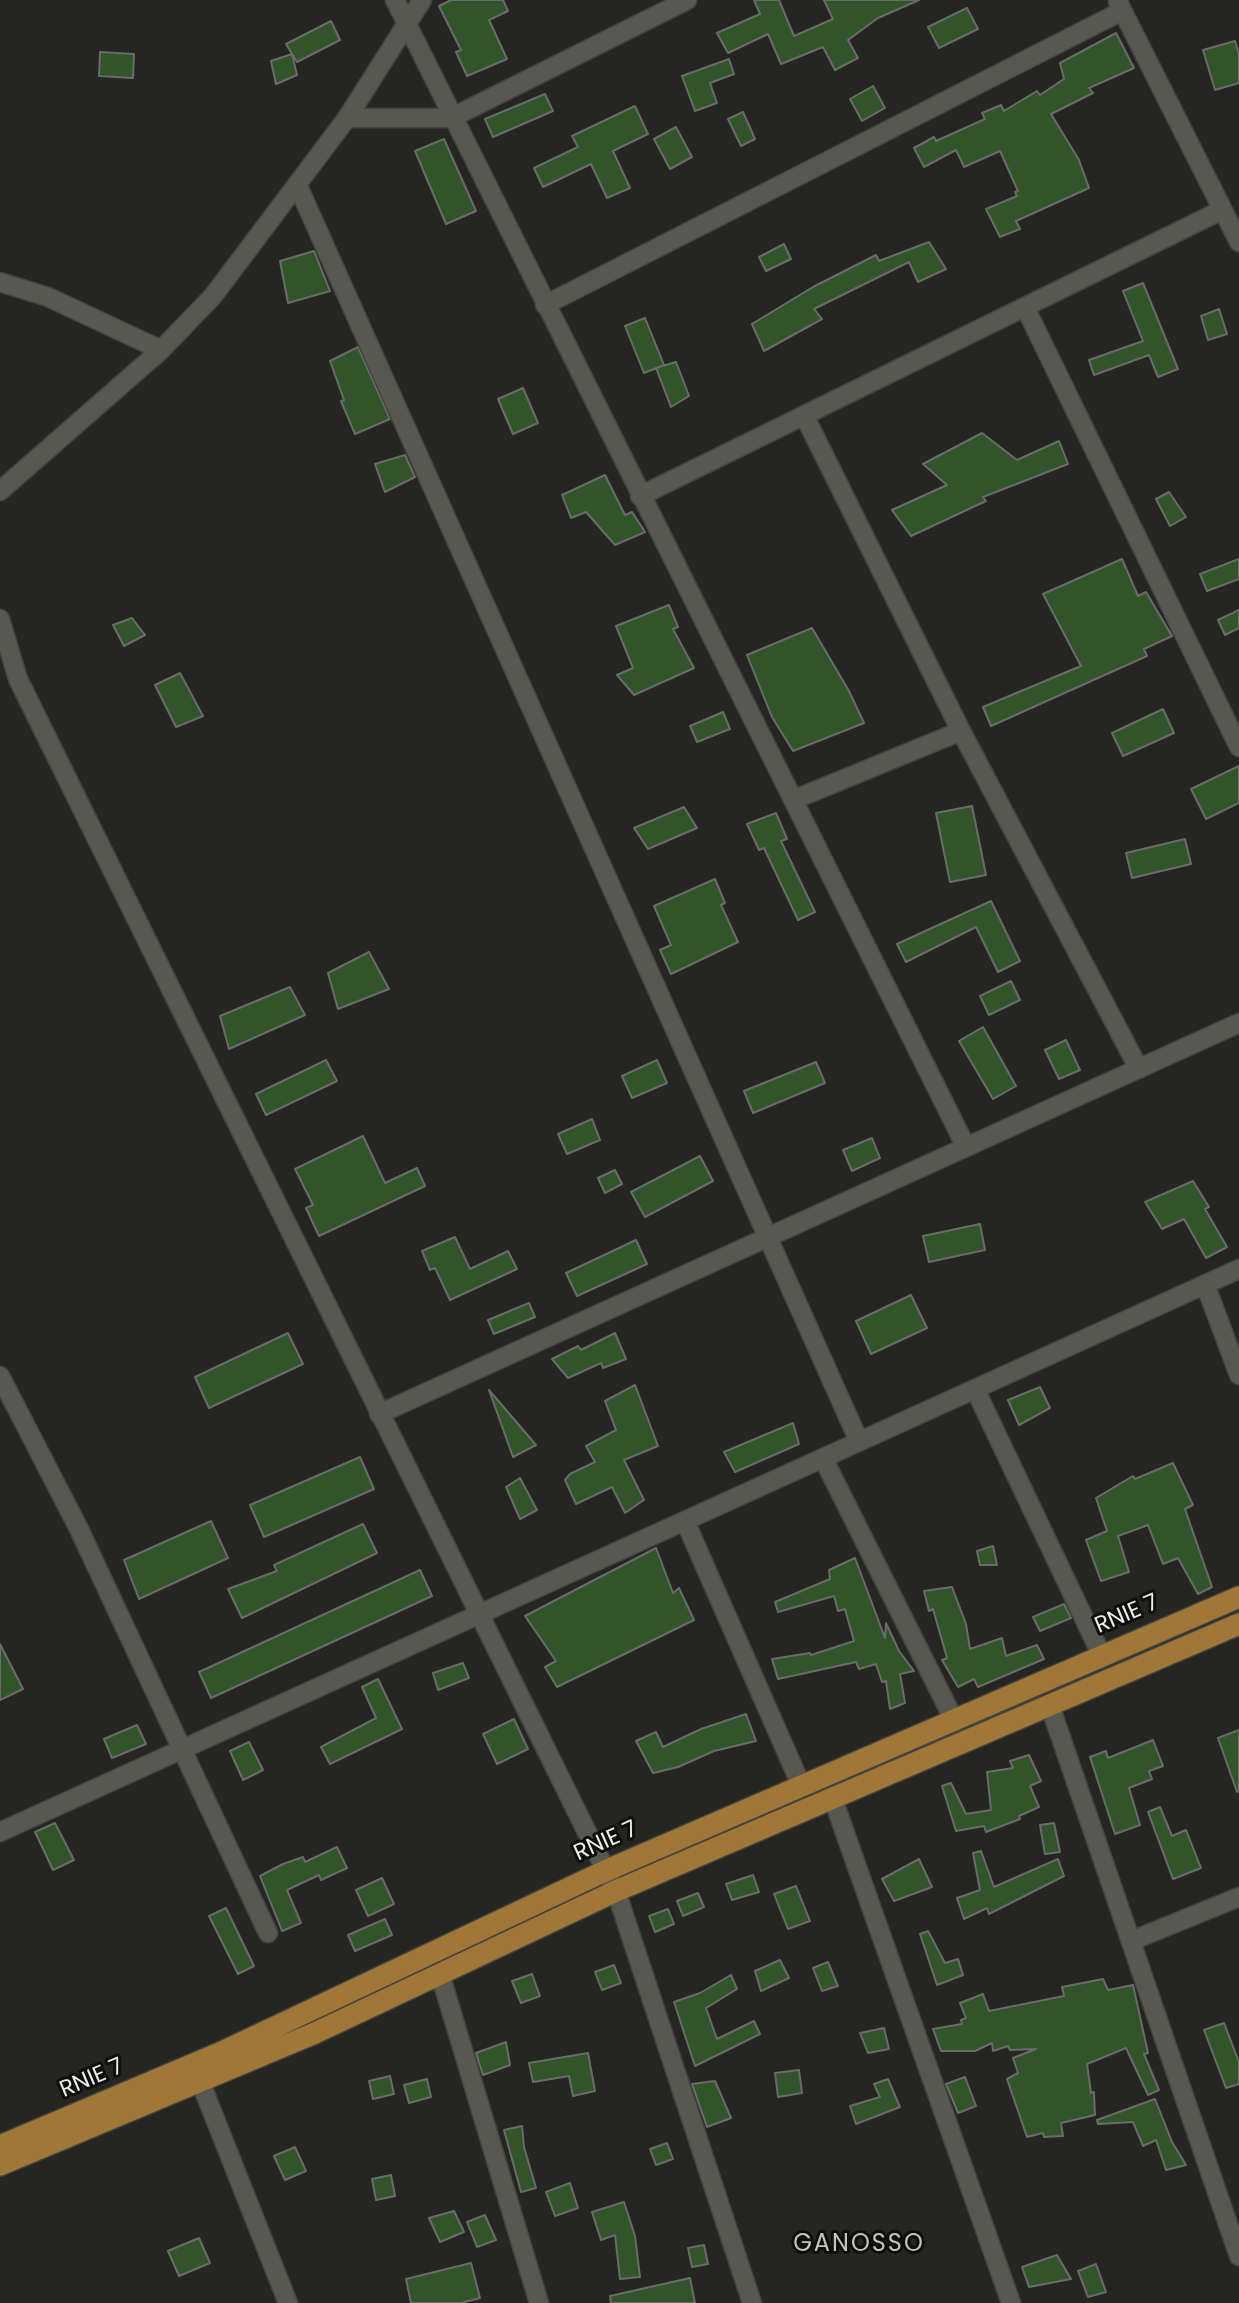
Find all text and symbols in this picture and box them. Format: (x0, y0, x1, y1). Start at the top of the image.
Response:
street label: RNIE 7 (1091, 1589, 1163, 1641)
street label: RNIE 7 (570, 1816, 642, 1868)
street label: RNIE 7 (56, 2053, 128, 2105)
district label: GANOSSO (794, 2231, 924, 2259)

